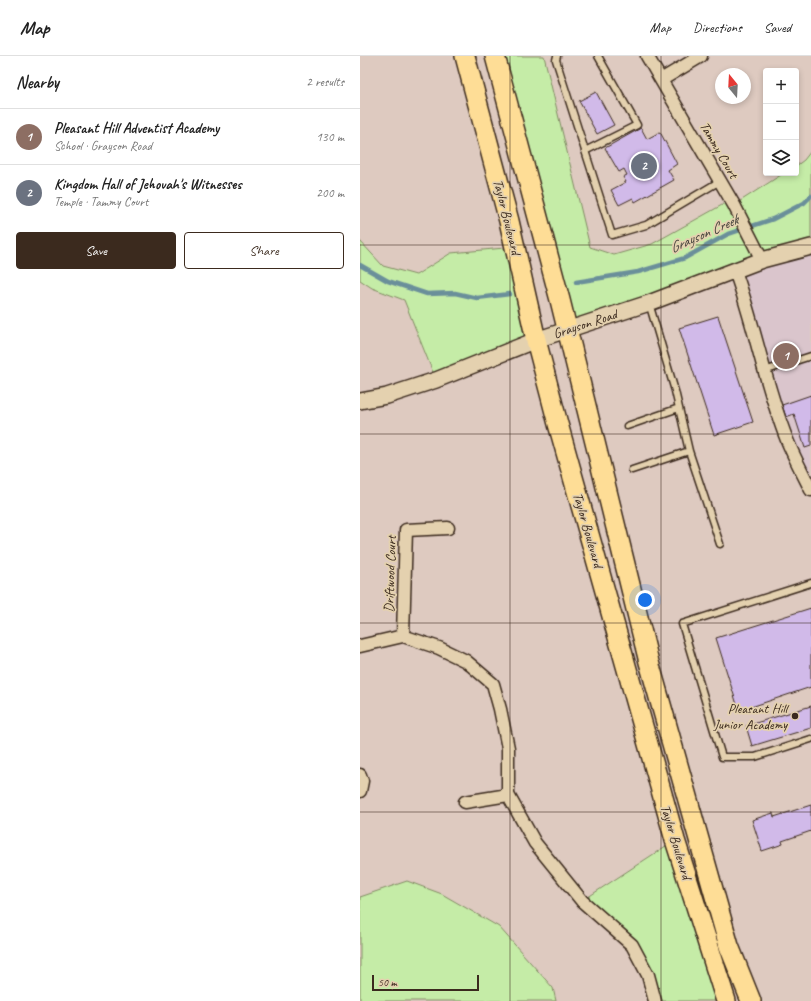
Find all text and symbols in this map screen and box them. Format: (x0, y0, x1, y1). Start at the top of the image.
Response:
text: Map (20, 16, 50, 40)
text: Map (650, 19, 671, 36)
text: Directions (693, 19, 742, 36)
text: Saved (764, 19, 791, 36)
north arrow (715, 68, 751, 104)
map controls (763, 68, 799, 176)
button: + (763, 68, 799, 104)
text: Nearby (16, 72, 59, 93)
text: 2 results (306, 74, 344, 90)
button: − (763, 104, 799, 140)
text: Pleasant Hill Adventist Academy (54, 119, 219, 138)
street label: Tammy Court (696, 119, 743, 182)
text: 1 (26, 129, 32, 145)
text: 130 m (316, 129, 344, 145)
text: School · Grayson Road (54, 138, 152, 154)
button: layers (763, 140, 799, 176)
pin: 2 (631, 151, 657, 181)
text: Kingdom Hall of Jehovah's Witnesses (54, 175, 241, 194)
street label: Taylor Boulevard (489, 178, 525, 259)
text: 2 (26, 185, 32, 201)
text: 200 m (316, 185, 344, 201)
text: Temple · Tammy Court (54, 194, 148, 210)
water label: Grayson Creek (667, 209, 744, 257)
button: Save (16, 232, 176, 269)
button: Share (184, 232, 344, 269)
street label: Grayson Road (551, 305, 621, 342)
pin: 1 (773, 341, 799, 371)
street label: Taylor Boulevard (569, 491, 607, 572)
street label: Driftwood Court (380, 534, 400, 613)
your location (635, 590, 655, 610)
place label: Pleasant Hill Junior Academy (713, 700, 790, 733)
marker: Pleasant Hill Junior Academy (790, 711, 800, 721)
street label: Taylor Boulevard (657, 803, 696, 884)
scale bar (372, 973, 479, 992)
text: 50 m (378, 975, 397, 989)

